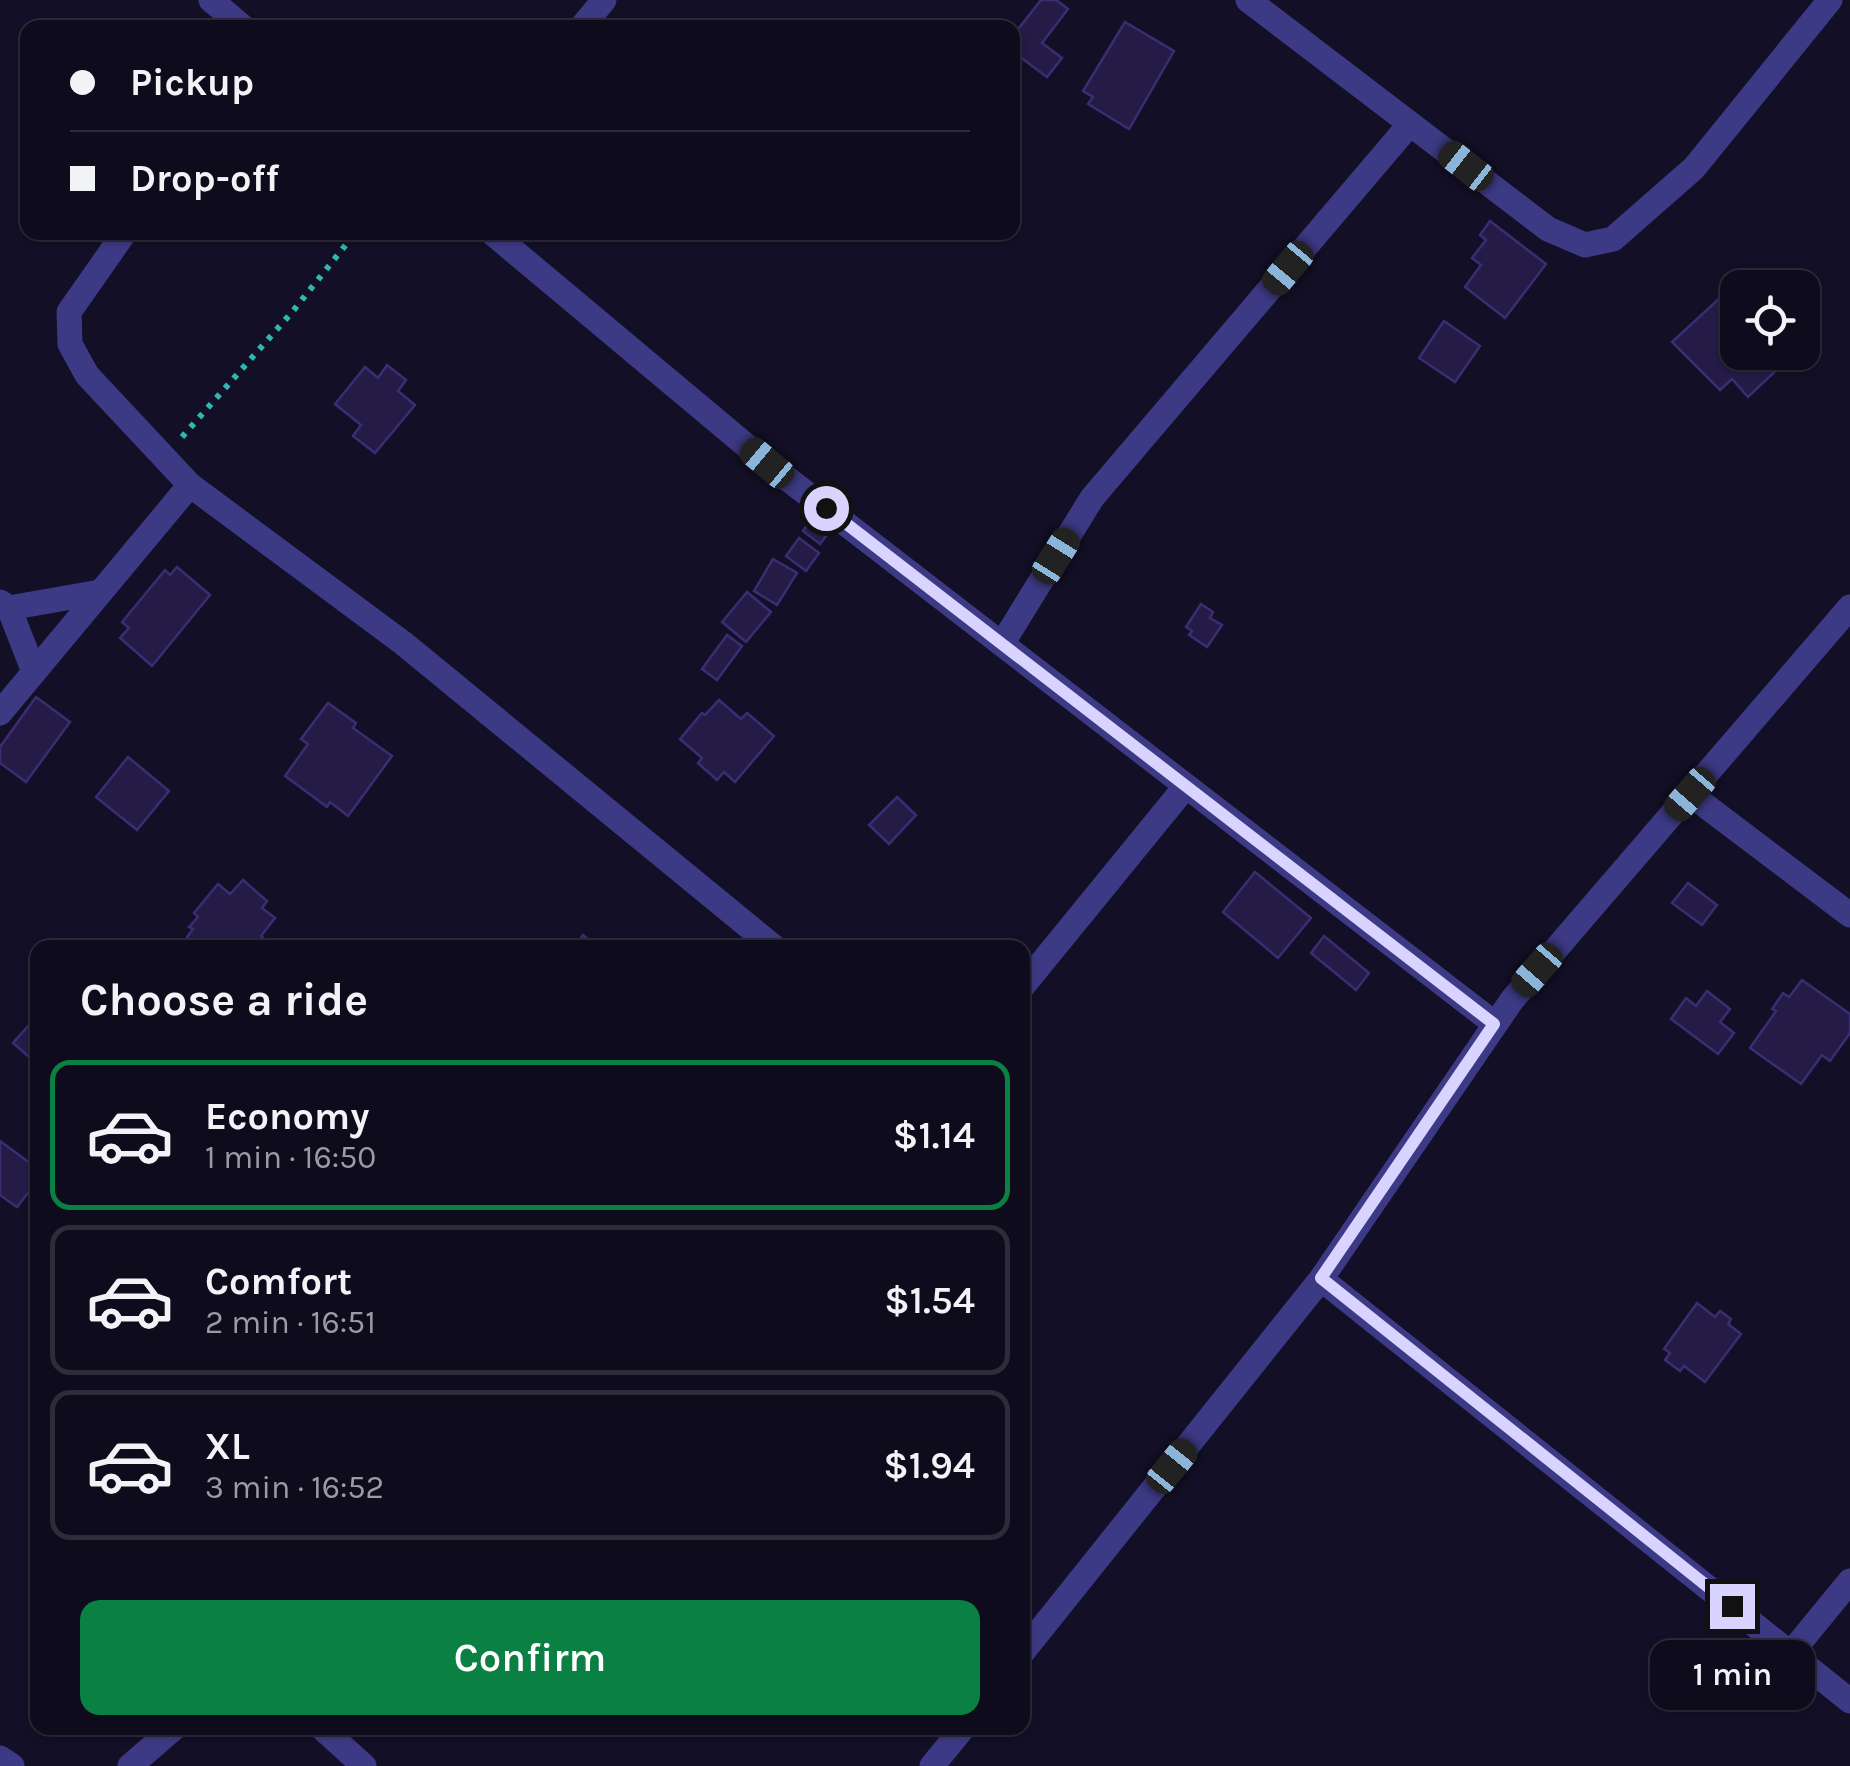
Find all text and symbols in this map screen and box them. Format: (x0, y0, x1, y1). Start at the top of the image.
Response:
text: Pickup (130, 60, 254, 105)
car (1433, 136, 1499, 196)
text: Drop-off (130, 156, 279, 201)
car (1257, 235, 1319, 301)
map controls (1720, 270, 1820, 370)
button: locate (1720, 270, 1820, 370)
car (734, 432, 800, 494)
route start (804, 486, 849, 531)
car (1027, 523, 1085, 589)
car (1659, 762, 1721, 826)
car (1506, 938, 1568, 1002)
text: Choose a ride (80, 974, 368, 1026)
icon: car (85, 1090, 175, 1180)
text: Economy (205, 1094, 369, 1139)
text: $1.14 (893, 1113, 975, 1158)
text: 1 min · 16:50 (205, 1139, 376, 1176)
icon: car (85, 1255, 175, 1345)
text: Comfort (205, 1259, 352, 1304)
text: $1.54 (884, 1278, 975, 1323)
text: 2 min · 16:51 (205, 1304, 376, 1341)
icon: car (85, 1420, 175, 1510)
text: XL (205, 1424, 250, 1469)
car (1141, 1433, 1203, 1499)
text: $1.94 (883, 1443, 975, 1488)
text: 3 min · 16:52 (205, 1469, 384, 1506)
route end (1710, 1584, 1755, 1629)
button: Confirm (80, 1600, 980, 1715)
callout: 1 min (1650, 1641, 1814, 1711)
text: 1 min (1693, 1656, 1772, 1693)

